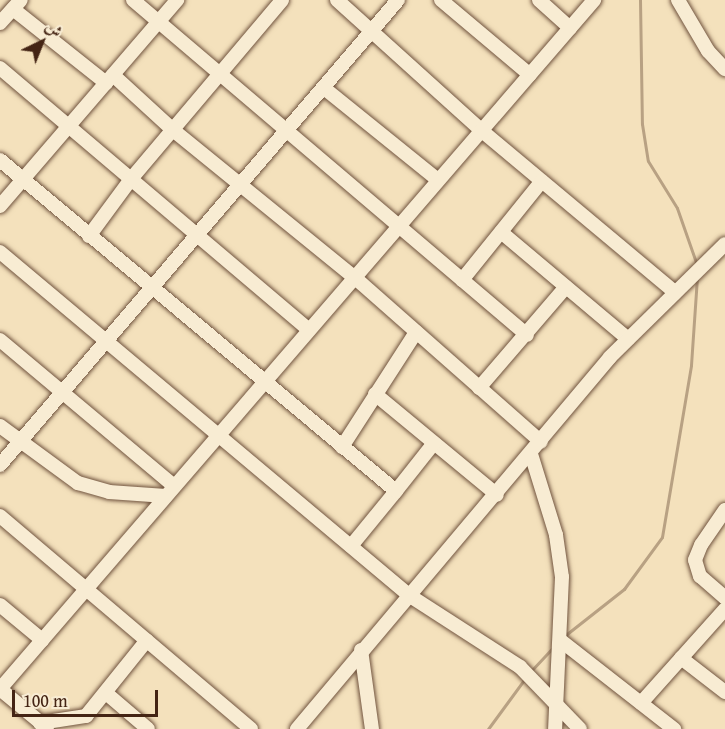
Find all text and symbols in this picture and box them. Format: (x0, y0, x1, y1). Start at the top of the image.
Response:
north arrow (12, 12, 72, 72)
text: ش (40, 15, 68, 43)
scale bar (15, 678, 160, 716)
text: 100 m (23, 687, 68, 714)

